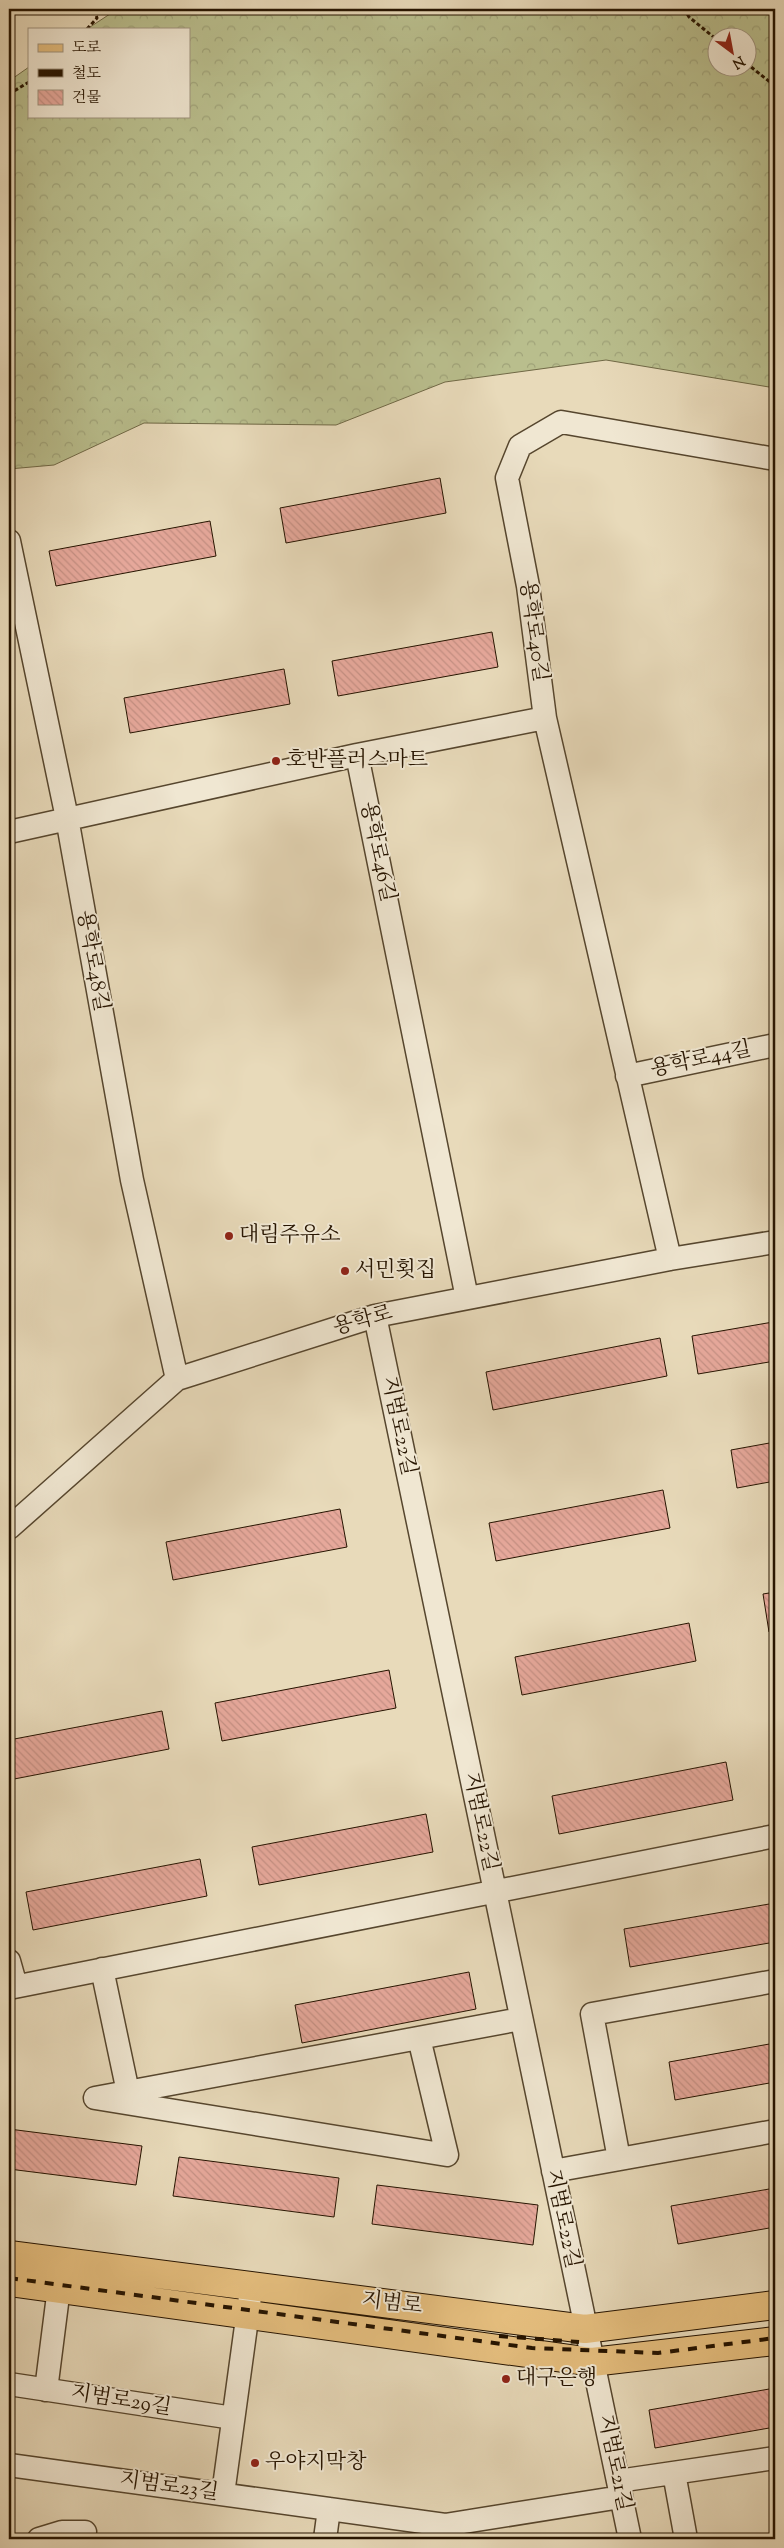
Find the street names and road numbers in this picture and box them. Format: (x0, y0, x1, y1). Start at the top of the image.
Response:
street label: 용학로40길 (511, 578, 555, 684)
street label: 용학로46길 (352, 799, 402, 905)
street label: 용학로48길 (68, 908, 116, 1014)
street label: 용학로44길 (648, 1035, 754, 1085)
street label: 용학로 (330, 1299, 396, 1343)
street label: 지범로22길 (373, 1374, 423, 1478)
street label: 지범로22길 (455, 1770, 505, 1874)
street label: 지범로22길 (537, 2167, 587, 2271)
street label: 지범로 (360, 2285, 424, 2323)
street label: 지범로29길 (69, 2378, 173, 2424)
street label: 지범로21길 (589, 2412, 639, 2514)
street label: 지범로23길 (118, 2465, 220, 2509)

